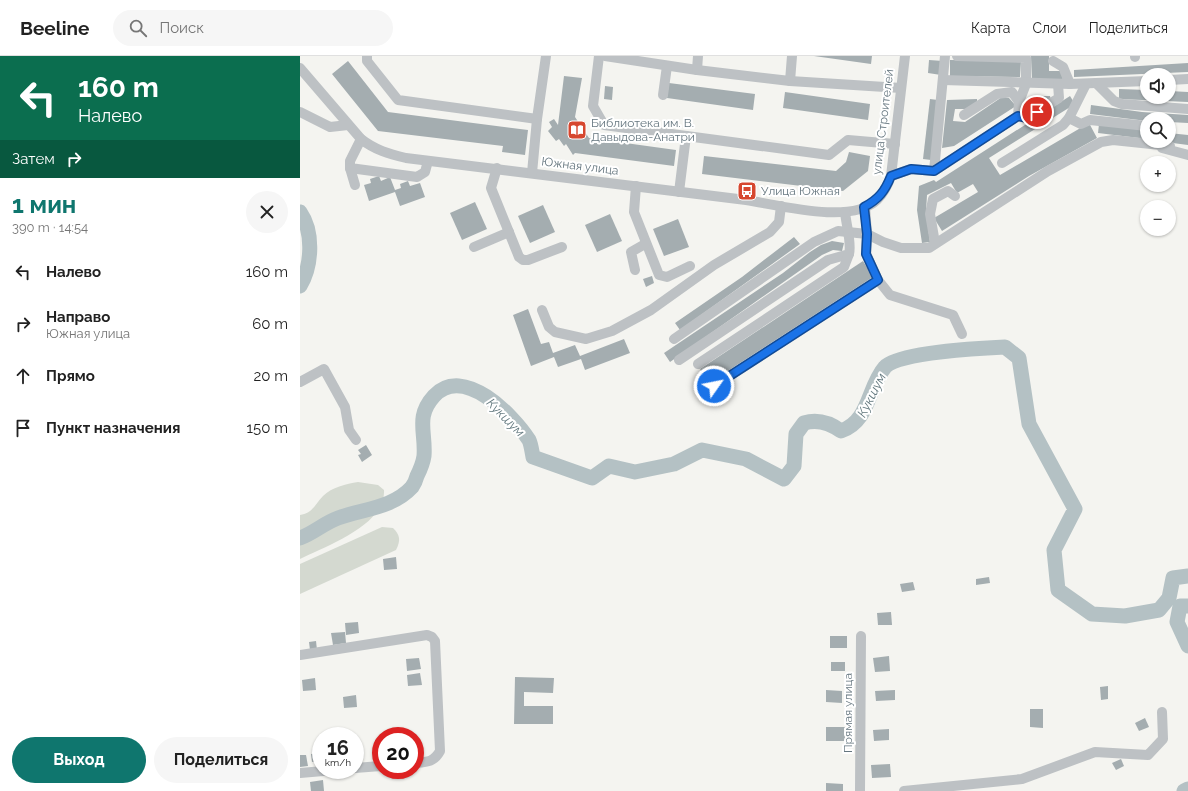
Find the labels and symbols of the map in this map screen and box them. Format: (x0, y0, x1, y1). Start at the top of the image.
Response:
street label: улица Строителей (870, 68, 896, 176)
pin (1020, 95, 1054, 129)
place label: Библиотека им. В. Давыдова-Анатри (591, 116, 695, 144)
library icon: Библиотека им. В. Давыдова-Анатри (566, 119, 588, 141)
street label: Южная улица (541, 154, 619, 178)
bus stop icon: Улица Южная (736, 180, 758, 202)
place label: Улица Южная (761, 184, 840, 198)
position arrow (693, 365, 735, 407)
water label: Кукшум (854, 371, 889, 420)
water label: Кукшум (484, 395, 528, 439)
street label: Прямая улица (841, 673, 855, 753)
speed limit sign: 20 (372, 727, 424, 779)

